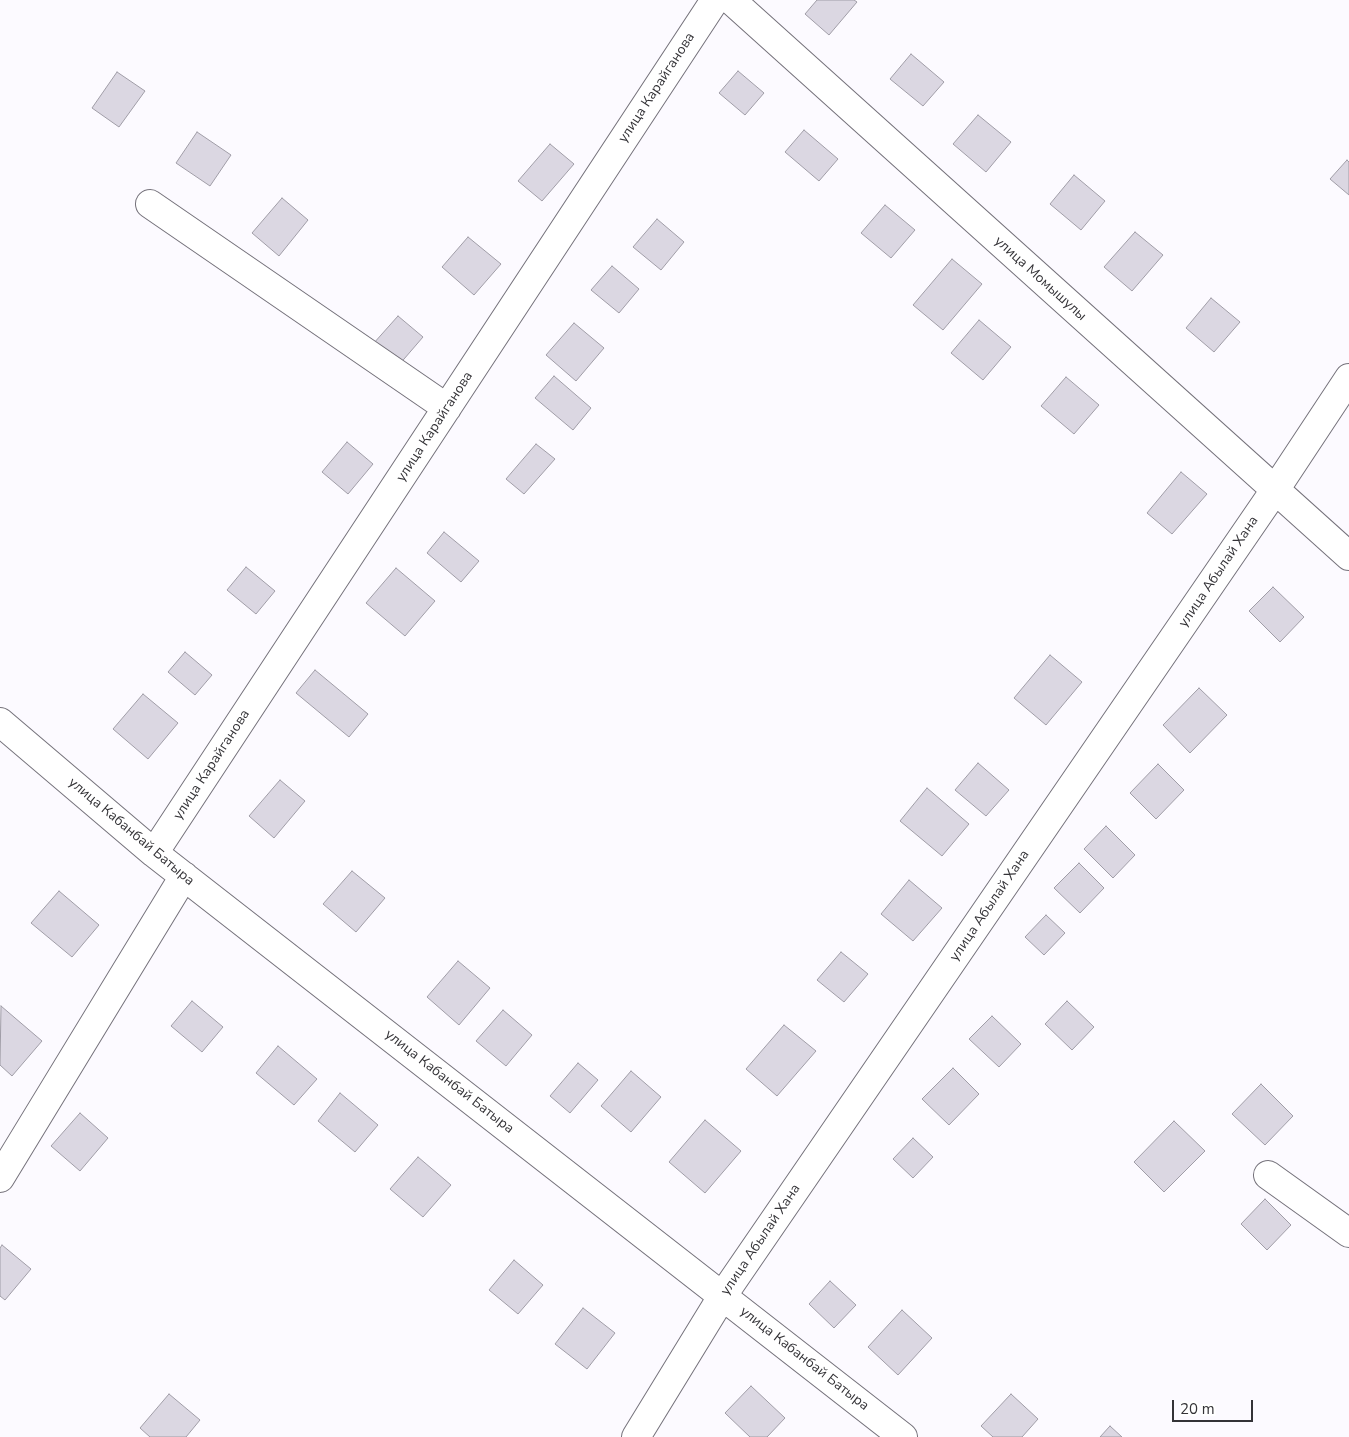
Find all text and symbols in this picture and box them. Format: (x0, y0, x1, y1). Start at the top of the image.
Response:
street label: улица Карайганова (615, 30, 699, 146)
street label: улица Момышулы (990, 233, 1090, 325)
street label: улица Карайганова (393, 369, 477, 485)
street label: улица Абылай Хана (1176, 513, 1262, 631)
street label: улица Карайганова (170, 707, 254, 823)
street label: улица Кабанбай Батыра (65, 774, 197, 890)
street label: улица Абылай Хана (947, 847, 1033, 965)
street label: улица Кабанбай Батыра (381, 1026, 517, 1138)
street label: улица Абылай Хана (718, 1181, 804, 1299)
street label: улица Кабанбай Батыра (736, 1303, 872, 1415)
scale bar (1174, 1390, 1255, 1422)
text: 20 m (1180, 1399, 1215, 1419)

